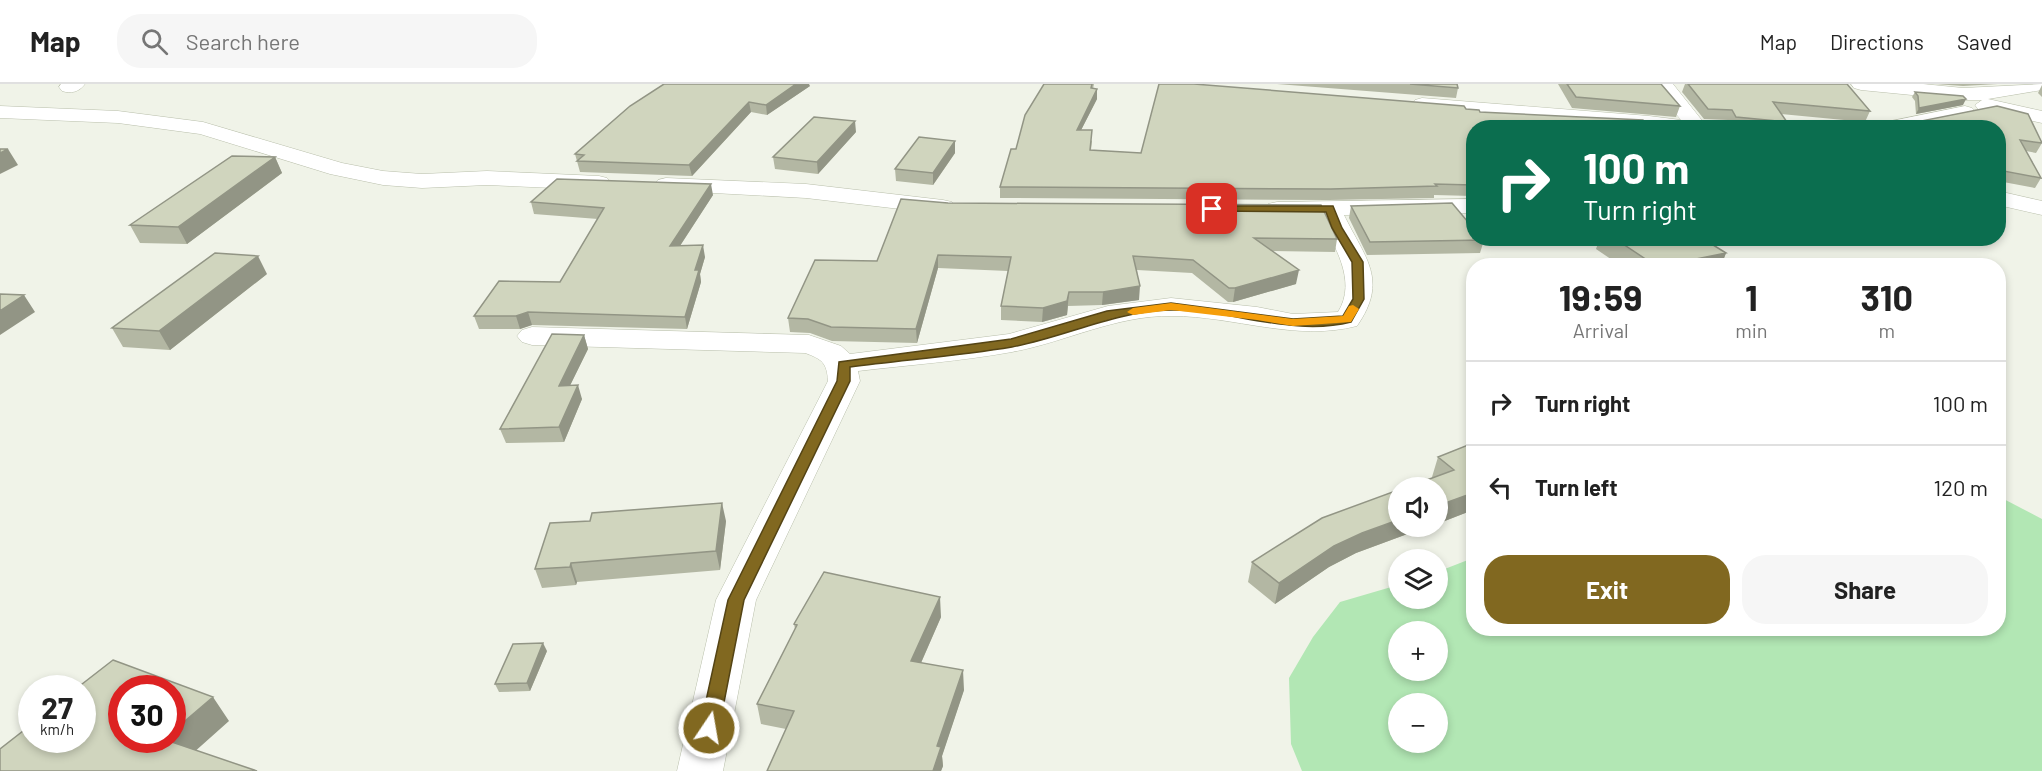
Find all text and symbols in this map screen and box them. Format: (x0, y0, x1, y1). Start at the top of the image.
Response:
search box (117, 14, 537, 68)
text: Map (30, 24, 81, 58)
icon: search (138, 25, 171, 58)
text: Search here (186, 28, 300, 54)
text: Map (1760, 29, 1797, 54)
text: Directions (1830, 29, 1924, 54)
text: Saved (1957, 29, 2012, 54)
text: 100 m (1583, 142, 1689, 192)
icon: right (1484, 144, 1562, 222)
pin (1186, 183, 1237, 234)
icon: arrive (1195, 192, 1228, 225)
text: Turn right (1583, 193, 1697, 225)
text: 19:59 (1559, 275, 1642, 318)
text: 1 (1745, 275, 1758, 318)
text: 310 (1860, 275, 1913, 318)
text: Arrival (1573, 318, 1629, 342)
text: min (1735, 318, 1768, 342)
text: m (1879, 318, 1895, 342)
icon: right (1484, 387, 1517, 420)
text: Turn right (1535, 390, 1630, 416)
text: 100 m (1933, 390, 1988, 416)
icon: left (1484, 471, 1517, 504)
text: Turn left (1535, 474, 1618, 500)
text: 120 m (1933, 474, 1988, 500)
map controls (1388, 477, 1448, 753)
button: sound (1388, 477, 1448, 537)
button: layers (1388, 549, 1448, 609)
button: Exit (1484, 555, 1730, 624)
button: Share (1742, 555, 1988, 624)
button: + (1388, 621, 1448, 681)
speed limit sign: 30 (108, 675, 186, 753)
text: 27 (41, 689, 73, 725)
button: − (1388, 693, 1448, 753)
position arrow (677, 696, 741, 760)
text: km/h (40, 720, 74, 738)

